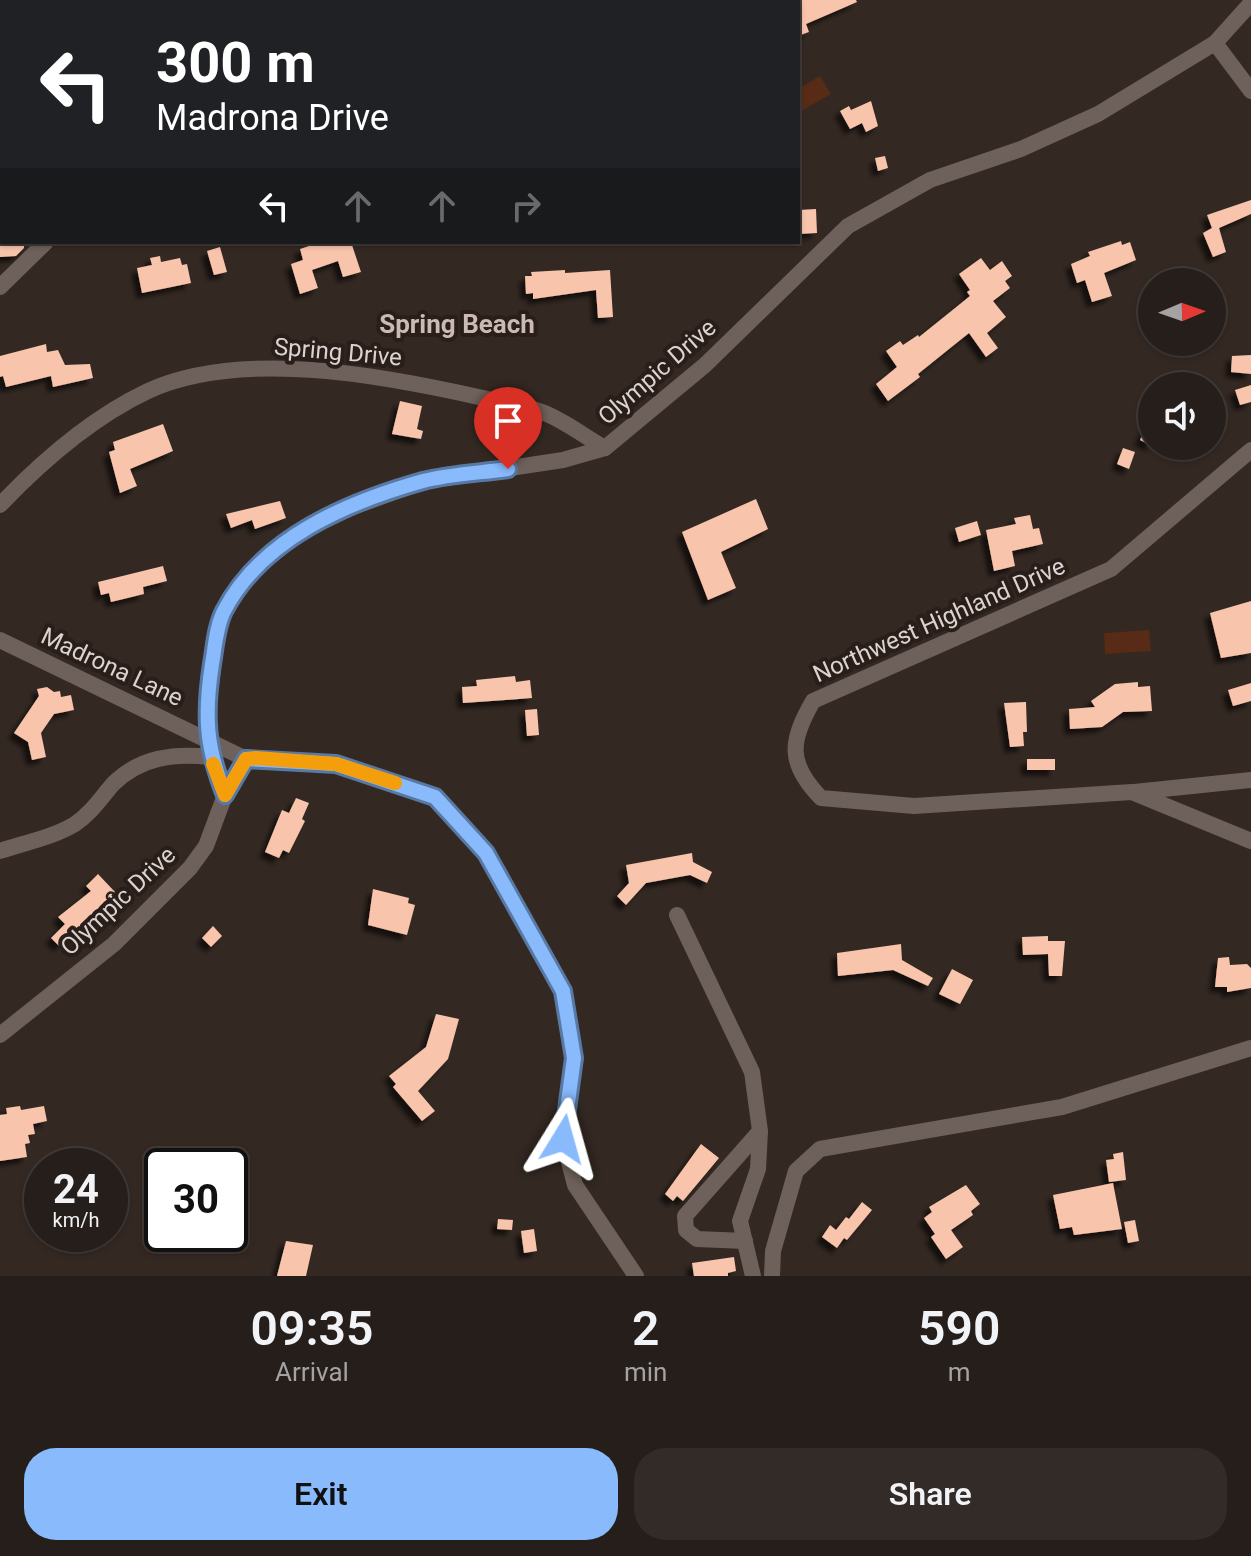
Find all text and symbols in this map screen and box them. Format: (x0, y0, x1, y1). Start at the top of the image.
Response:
text: 300 m (156, 30, 315, 96)
icon: left (24, 32, 128, 136)
text: Madrona Drive (156, 97, 389, 139)
icon: left (252, 184, 296, 228)
icon: ahead (336, 184, 380, 228)
icon: ahead (420, 184, 464, 228)
icon: right (504, 184, 548, 228)
north arrow (1138, 268, 1226, 356)
map controls (1138, 268, 1226, 460)
district label: Spring Beach (379, 309, 535, 339)
street label: Olympic Drive (593, 313, 721, 431)
street label: Spring Drive (273, 332, 403, 372)
button: sound (1138, 372, 1226, 460)
pin (474, 387, 542, 469)
icon: arrive (486, 399, 530, 443)
street label: Northwest Highland Drive (809, 552, 1069, 688)
street label: Madrona Lane (37, 622, 187, 712)
street label: Olympic Drive (55, 841, 181, 961)
position arrow (521, 1097, 605, 1181)
speed limit sign: 30 (144, 1148, 248, 1252)
text: 24 (53, 1166, 99, 1213)
text: km/h (53, 1208, 99, 1232)
text: 09:35 (251, 1300, 373, 1357)
text: 2 (632, 1300, 659, 1357)
text: 590 (918, 1300, 1000, 1357)
text: Arrival (275, 1357, 349, 1387)
text: min (624, 1357, 667, 1387)
text: m (948, 1357, 971, 1387)
button: Exit (24, 1448, 618, 1540)
button: Share (634, 1448, 1227, 1540)

